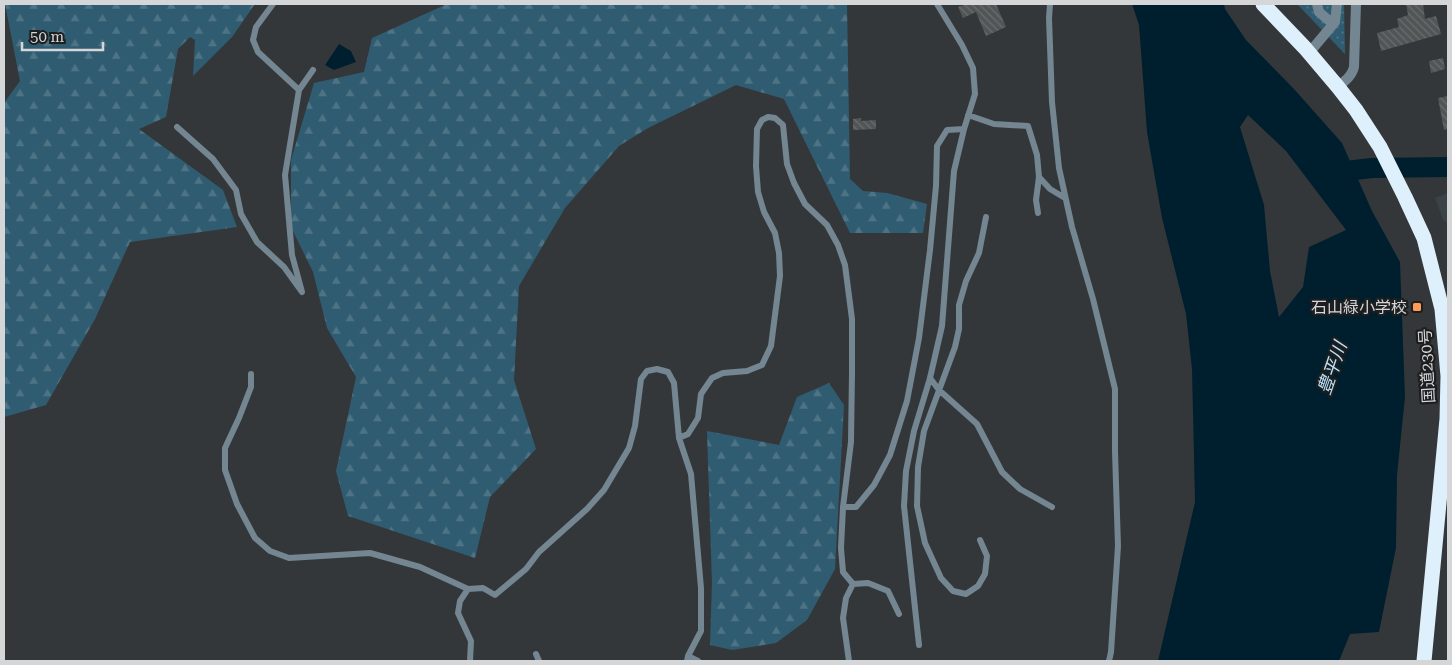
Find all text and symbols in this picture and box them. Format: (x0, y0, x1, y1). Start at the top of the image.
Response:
scale bar (22, 20, 104, 52)
text: 50 m (30, 28, 65, 46)
place label: 石山緑小学校 (1311, 298, 1407, 317)
marker: 石山緑小学校 (1411, 301, 1423, 313)
street label: 国道230号 (1416, 328, 1438, 404)
water label: 豊平川 (1313, 337, 1351, 397)

